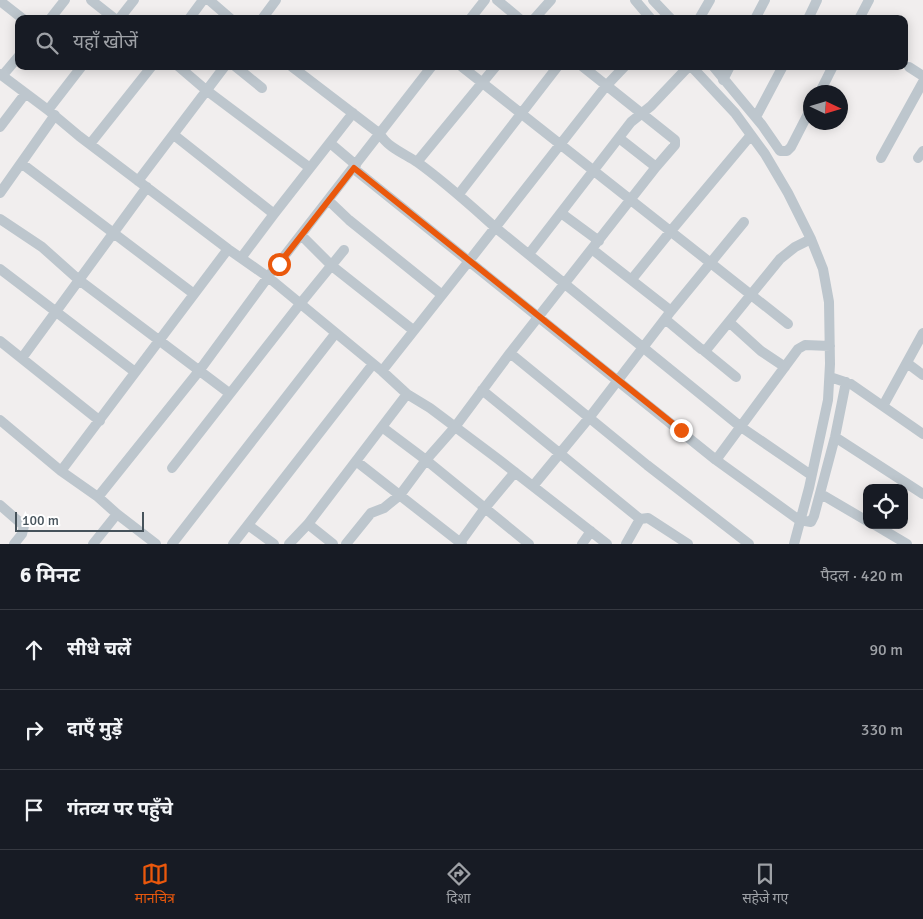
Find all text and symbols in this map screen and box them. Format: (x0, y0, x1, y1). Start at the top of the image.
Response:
search box (15, 15, 908, 70)
icon: search (33, 29, 61, 57)
text: यहाँ खोजें (73, 30, 138, 54)
north arrow (803, 85, 848, 130)
route start (268, 253, 291, 276)
route end (670, 419, 693, 442)
map controls (863, 484, 908, 529)
button: locate (863, 484, 908, 529)
scale bar (15, 509, 144, 532)
text: 100 m (22, 512, 59, 529)
text: 6 मिनट (20, 562, 80, 588)
text: पैदल · 420 m (820, 566, 903, 586)
icon: ahead (20, 636, 48, 664)
text: सीधे चलें (67, 637, 131, 661)
text: 90 m (869, 640, 903, 660)
icon: right (20, 716, 48, 744)
text: दाएँ मुड़ें (67, 717, 122, 741)
text: 330 m (861, 720, 903, 740)
icon: arrive (20, 796, 48, 824)
text: गंतव्य पर पहुँचे (67, 797, 173, 821)
tab: मानचित्र (135, 860, 175, 909)
tab: दिशा (445, 860, 473, 909)
tab: सहेजे गए (742, 860, 788, 909)

